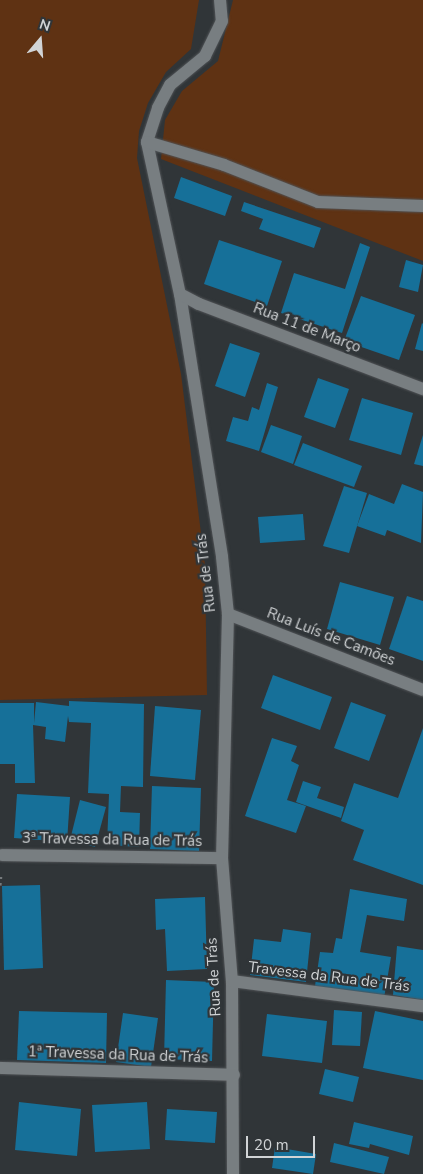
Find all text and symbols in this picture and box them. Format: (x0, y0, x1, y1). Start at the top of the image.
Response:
north arrow (15, 15, 65, 65)
text: N (37, 15, 53, 36)
street label: Rua 11 de Março (251, 299, 363, 357)
street label: Rua de Trás (192, 533, 220, 613)
street label: Rua Luís de Camões (264, 604, 398, 670)
street label: 3ª Travessa da Rua de Trás (22, 829, 202, 851)
street label: Rua de Trás (203, 937, 225, 1017)
street label: Travessa da Rua de Trás (247, 958, 411, 996)
street label: 1ª Travessa da Rua de Trás (28, 1043, 208, 1067)
scale bar (248, 1126, 317, 1158)
text: 20 m (254, 1135, 289, 1155)

